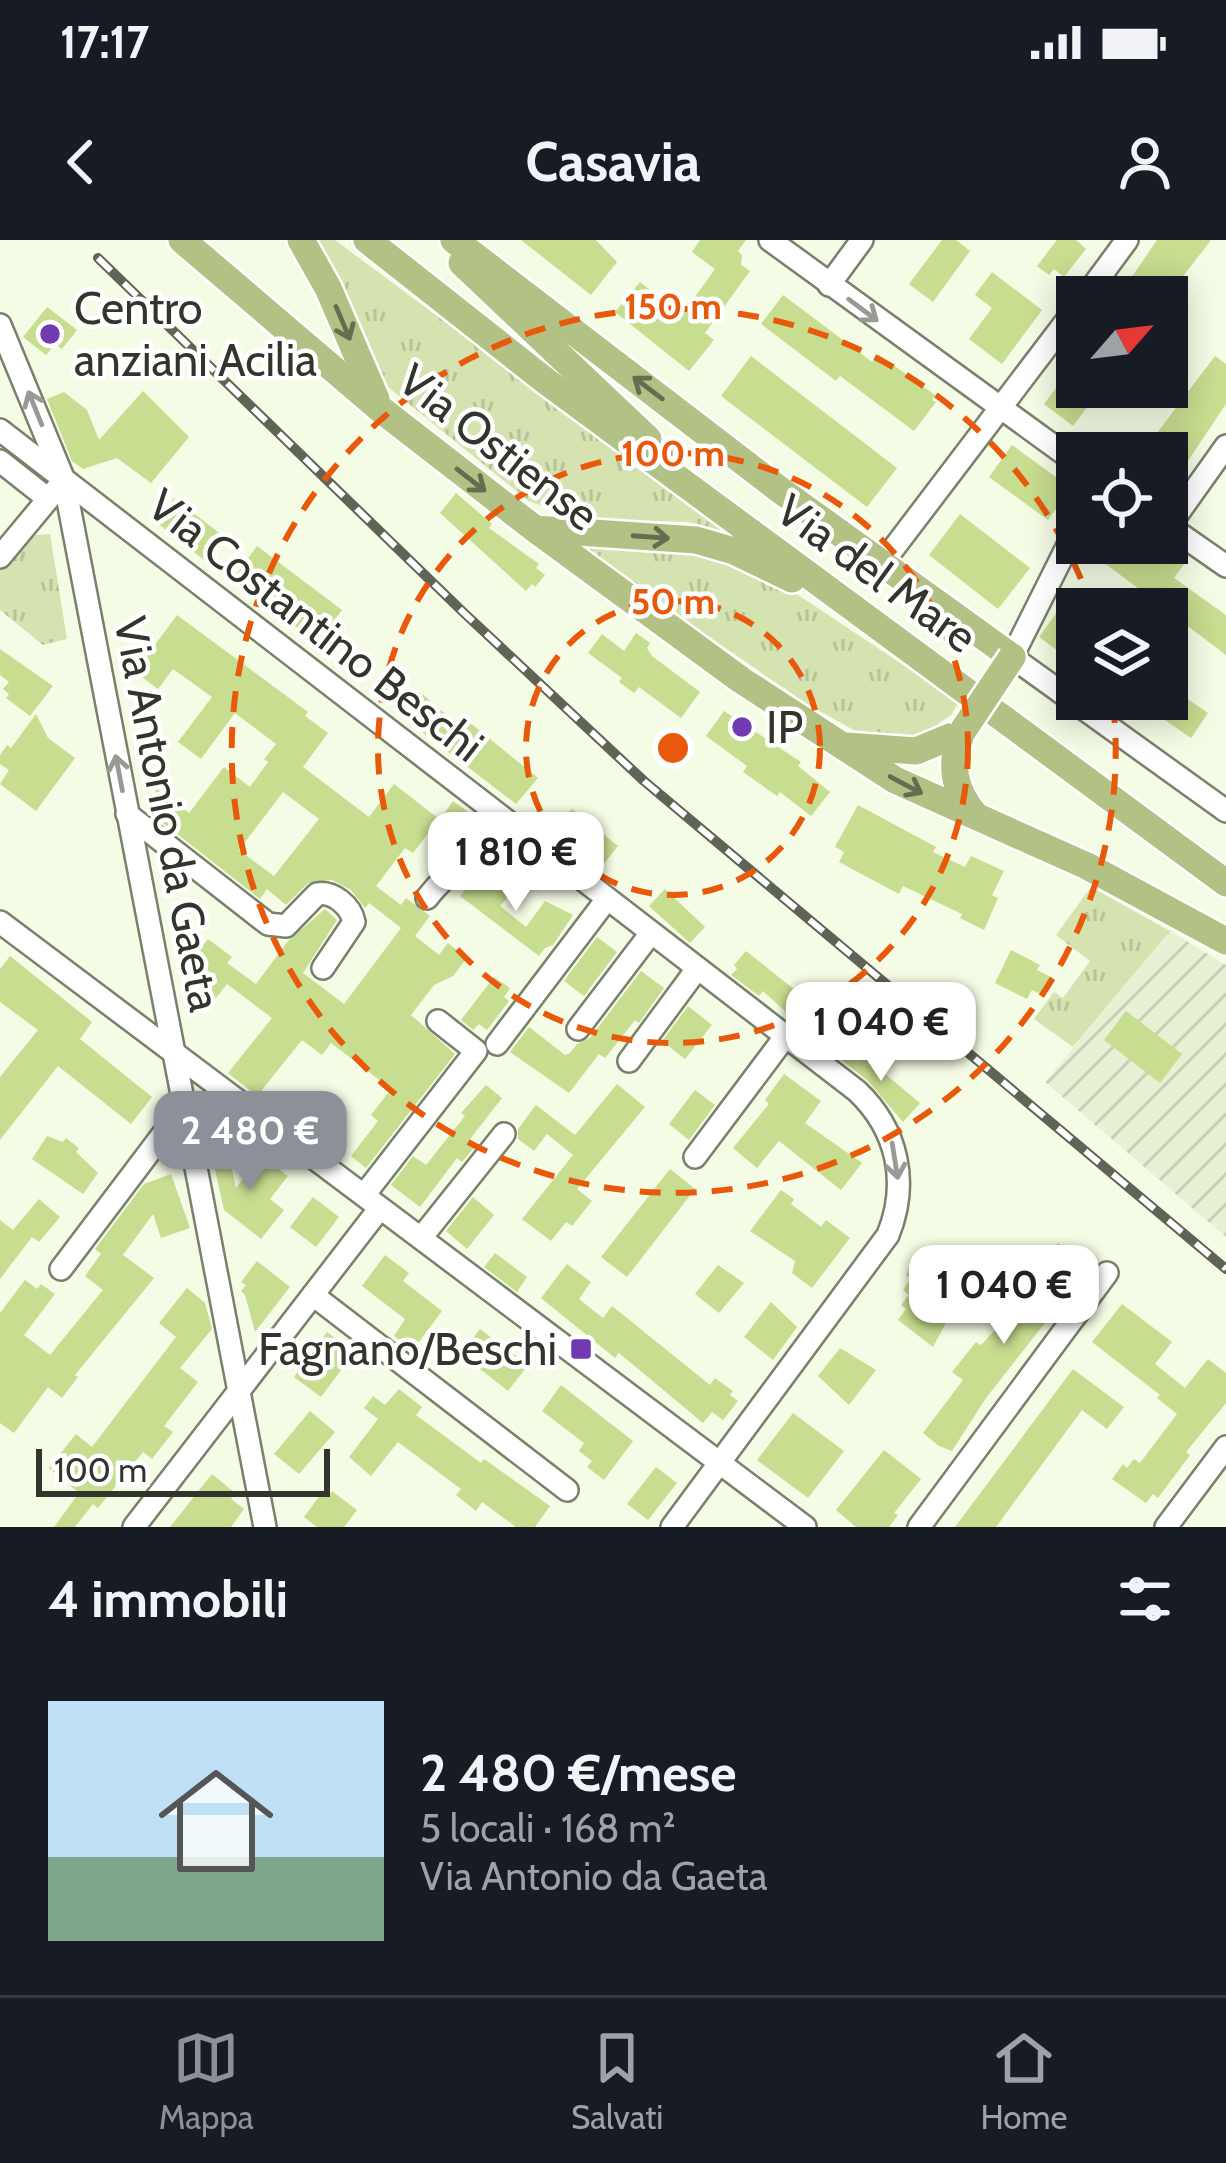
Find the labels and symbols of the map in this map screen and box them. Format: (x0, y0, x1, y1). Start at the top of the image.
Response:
north arrow (1056, 276, 1188, 408)
place label: Centro anziani Acilia (74, 281, 317, 387)
text: 150 m (624, 284, 722, 328)
one-way arrow (846, 296, 879, 322)
one-way arrow (333, 304, 355, 340)
marker: Centro anziani Acilia (37, 321, 63, 347)
street label: Via Ostiense (388, 352, 610, 542)
one-way arrow (632, 376, 665, 402)
one-way arrow (22, 391, 44, 427)
text: 100 m (621, 431, 725, 475)
one-way arrow (455, 466, 487, 493)
street label: Via Costantino Beschi (138, 477, 494, 773)
street label: Via del Mare (766, 482, 988, 664)
one-way arrow (631, 525, 670, 548)
text: 50 m (631, 579, 715, 623)
street label: Via Antonio da Gaeta (103, 612, 233, 1016)
place label: IP (766, 700, 803, 754)
marker: IP (729, 714, 755, 740)
centre of rings (652, 727, 694, 769)
one-way arrow (107, 754, 129, 793)
one-way arrow (887, 774, 922, 797)
pin: 1 810 € (405, 812, 627, 914)
pin: 1 040 € (770, 982, 992, 1084)
pin: 2 480 € (139, 1091, 361, 1193)
one-way arrow (885, 1140, 908, 1179)
pin: 1 040 € (893, 1245, 1115, 1347)
place label: Fagnano/Beschi (258, 1322, 557, 1376)
marker: Fagnano/Beschi (568, 1336, 594, 1362)
scale bar (36, 1443, 330, 1496)

